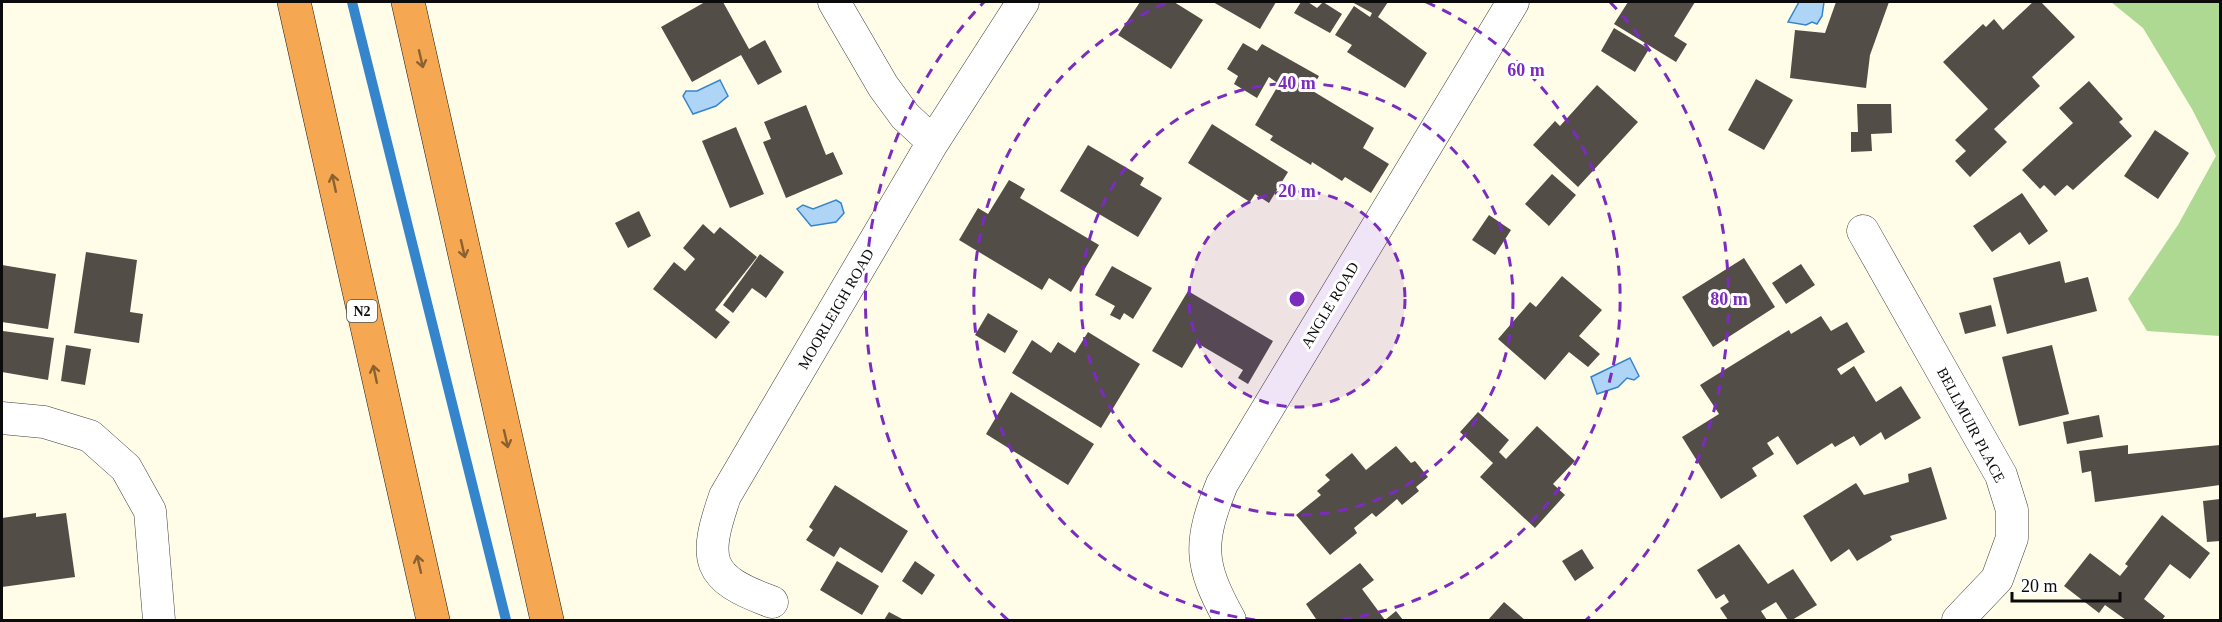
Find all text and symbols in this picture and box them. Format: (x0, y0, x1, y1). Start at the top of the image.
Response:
one-way arrow (416, 48, 427, 68)
text: 60 m (1507, 60, 1545, 80)
text: 40 m (1278, 73, 1316, 93)
one-way arrow (327, 174, 339, 193)
text: 20 m (1278, 181, 1316, 201)
one-way arrow (458, 239, 470, 258)
street label: MOORLEIGH ROAD (795, 246, 877, 372)
street label: ANGLE ROAD (1298, 259, 1362, 351)
centre of rings (1287, 289, 1307, 309)
text: 80 m (1710, 289, 1748, 309)
road number: N2 (347, 300, 377, 322)
one-way arrow (369, 364, 381, 383)
street label: BELLMUIR PLACE (1934, 365, 2008, 485)
one-way arrow (501, 429, 512, 448)
one-way arrow (413, 554, 425, 573)
scale bar (2012, 565, 2120, 603)
text: 20 m (2021, 576, 2058, 596)

